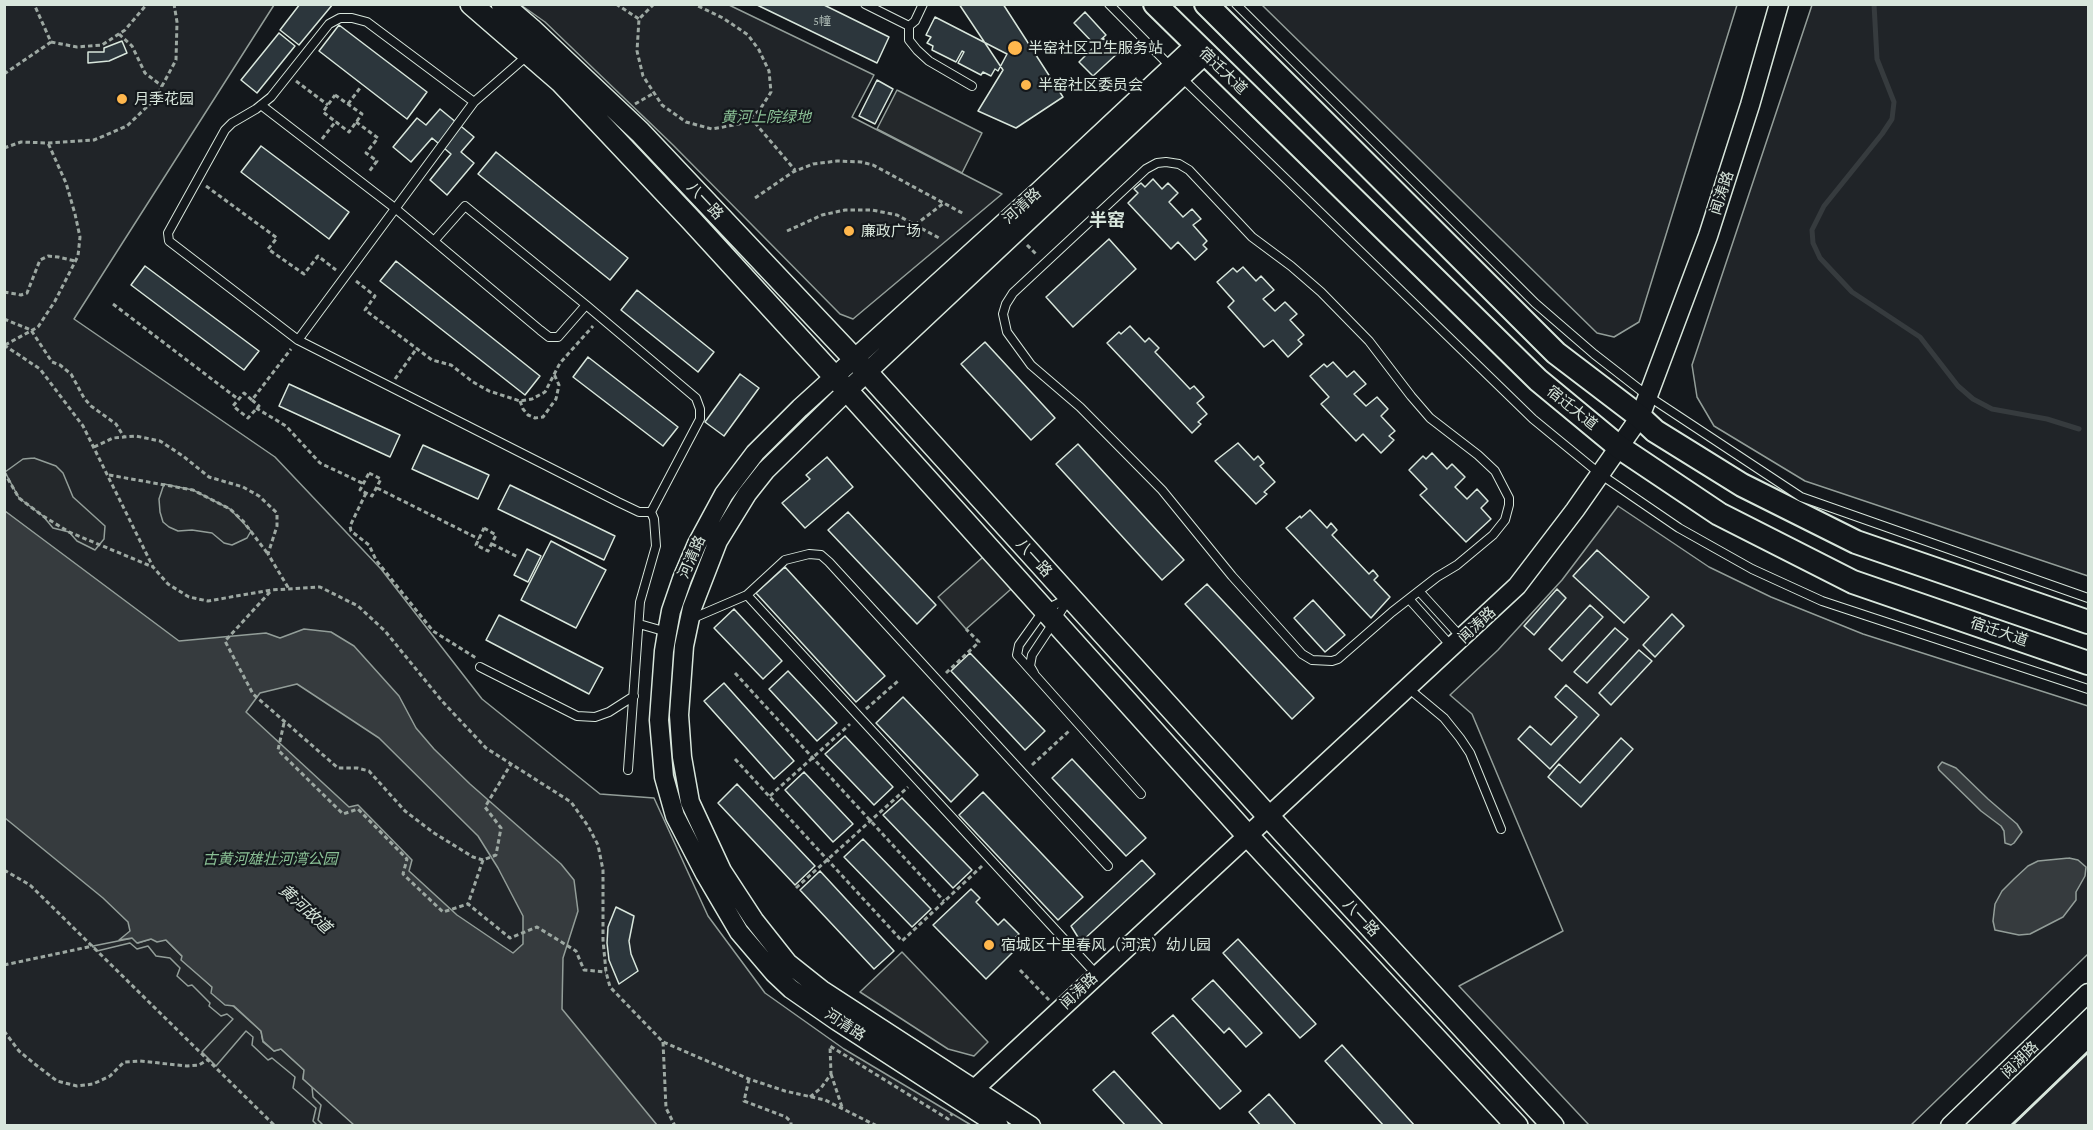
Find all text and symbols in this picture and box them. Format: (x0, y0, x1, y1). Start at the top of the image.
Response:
house number: 5幢 (813, 14, 831, 28)
marker: 半窑社区卫生服务站 (1006, 39, 1024, 57)
place label: 半窑社区卫生服务站 (1028, 39, 1163, 57)
street label: 宿迁大道 (1195, 44, 1251, 98)
place label: 半窑社区委员会 (1038, 76, 1143, 94)
marker: 半窑社区委员会 (1019, 78, 1033, 92)
place label: 月季花园 (134, 90, 194, 108)
marker: 月季花园 (115, 92, 129, 106)
park label: 黄河上院绿地 (721, 108, 811, 126)
street label: 闻涛路 (1706, 169, 1738, 217)
street label: 八一路 (683, 178, 727, 224)
street label: 河清路 (999, 184, 1045, 228)
district label: 半窑 (1089, 209, 1125, 231)
place label: 廉政广场 (861, 222, 921, 240)
marker: 廉政广场 (842, 224, 856, 238)
street label: 宿迁大道 (1543, 382, 1601, 434)
street label: 河清路 (675, 533, 709, 581)
street label: 八一路 (1012, 535, 1056, 581)
street label: 闻涛路 (1454, 603, 1500, 647)
street label: 宿迁大道 (1968, 614, 2030, 650)
park label: 古黄河雄壮河湾公园 (203, 850, 337, 868)
water label: 黄河故道 (275, 880, 335, 938)
street label: 八一路 (1339, 895, 1383, 941)
place label: 宿城区十里春风（河滨）幼儿园 (1001, 936, 1211, 954)
marker: 宿城区十里春风（河滨）幼儿园 (982, 938, 996, 952)
street label: 闻涛路 (1056, 969, 1102, 1013)
street label: 河清路 (821, 1005, 869, 1045)
street label: 阅湖路 (1998, 1038, 2042, 1082)

